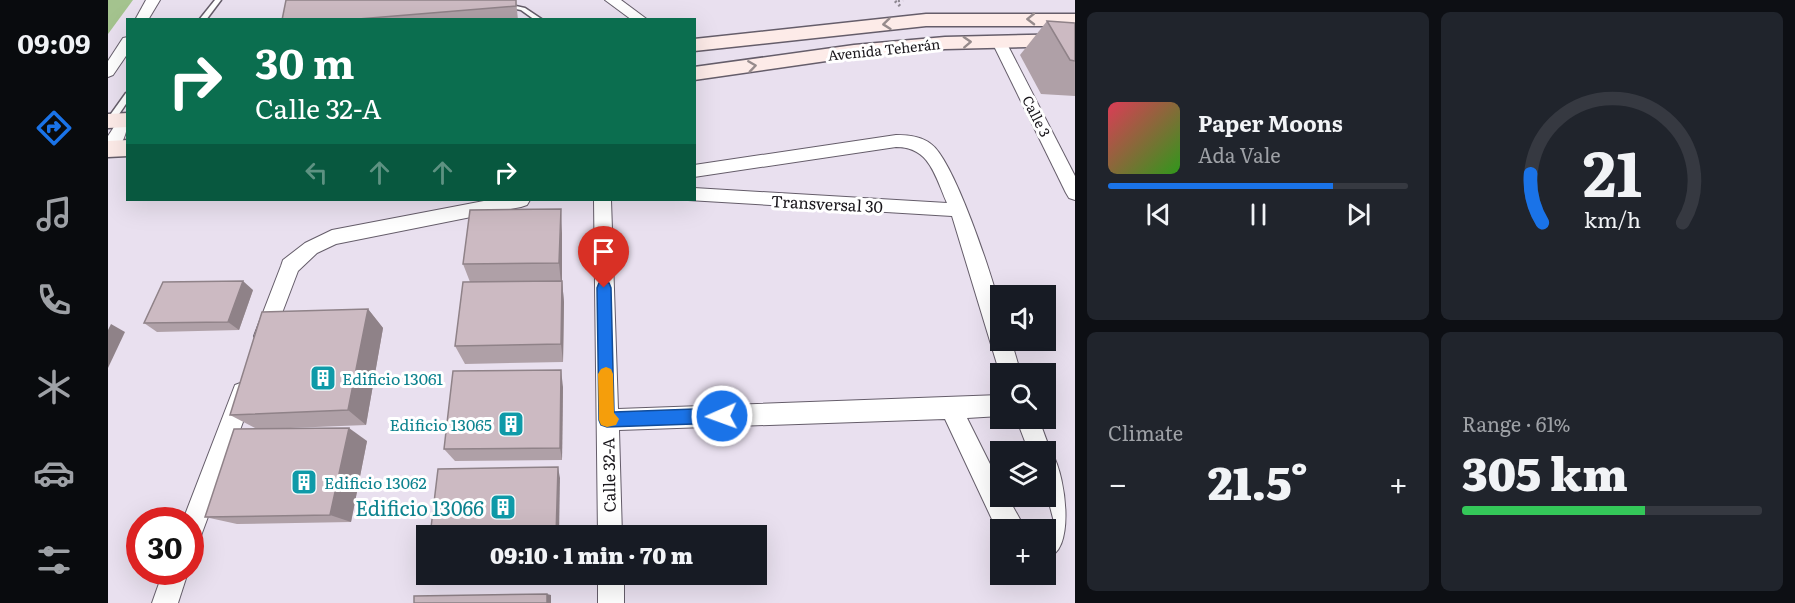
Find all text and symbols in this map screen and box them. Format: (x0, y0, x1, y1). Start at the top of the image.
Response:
one-way arrow (1026, 13, 1035, 25)
one-way arrow (882, 17, 891, 30)
text: 09:09 (17, 22, 91, 62)
text: 30 m (255, 30, 355, 92)
street label: Avenida Teherán (827, 33, 941, 65)
one-way arrow (962, 35, 971, 48)
icon: right (156, 42, 234, 120)
one-way arrow (748, 61, 757, 73)
text: Calle 32-A (255, 87, 382, 127)
street label: Calle 3 (1018, 92, 1056, 140)
text: Paper Moons (1198, 106, 1343, 139)
icon: directions (33, 107, 75, 149)
text: 21 (1582, 124, 1642, 216)
text: Ada Vale (1198, 139, 1281, 169)
icon: left (300, 156, 333, 189)
icon: ahead (363, 156, 396, 189)
icon: ahead (426, 156, 459, 189)
icon: right (489, 156, 522, 189)
street label: Transversal 30 (770, 188, 884, 218)
icon: music (33, 193, 75, 235)
icon: previous (1142, 198, 1175, 231)
icon: pause (1242, 198, 1275, 231)
icon: next (1342, 198, 1375, 231)
text: km/h (1583, 204, 1641, 236)
pin (578, 226, 629, 288)
icon: arrive (587, 235, 620, 268)
icon: phone (33, 279, 75, 321)
map controls (990, 285, 1056, 585)
button: sound (990, 285, 1056, 351)
building icon: Edificio 13061 (308, 363, 338, 393)
button: search (990, 363, 1056, 429)
icon: climate (33, 366, 75, 408)
place label: Edificio 13061 (342, 366, 443, 390)
position arrow (690, 384, 754, 448)
text: Range · 61% (1462, 408, 1571, 438)
building icon: Edificio 13065 (496, 409, 526, 439)
place label: Edificio 13065 (389, 412, 492, 436)
text: Climate (1108, 417, 1183, 447)
street label: Calle 32-A (595, 437, 621, 513)
text: 305 km (1462, 438, 1628, 505)
button: layers (990, 441, 1056, 507)
text: 21.5° (1208, 447, 1308, 514)
icon: car (33, 452, 75, 494)
text: − (1108, 457, 1127, 506)
text: + (1389, 457, 1408, 506)
building icon: Edificio 13062 (289, 467, 319, 497)
place label: Edificio 13062 (324, 470, 427, 494)
place label: Edificio 13066 (355, 492, 484, 522)
building icon: Edificio 13066 (488, 492, 518, 522)
speed limit sign: 30 (126, 507, 204, 585)
button: + (990, 519, 1056, 585)
text: 09:10 · 1 min · 70 m (490, 538, 693, 571)
icon: filters (33, 539, 75, 581)

